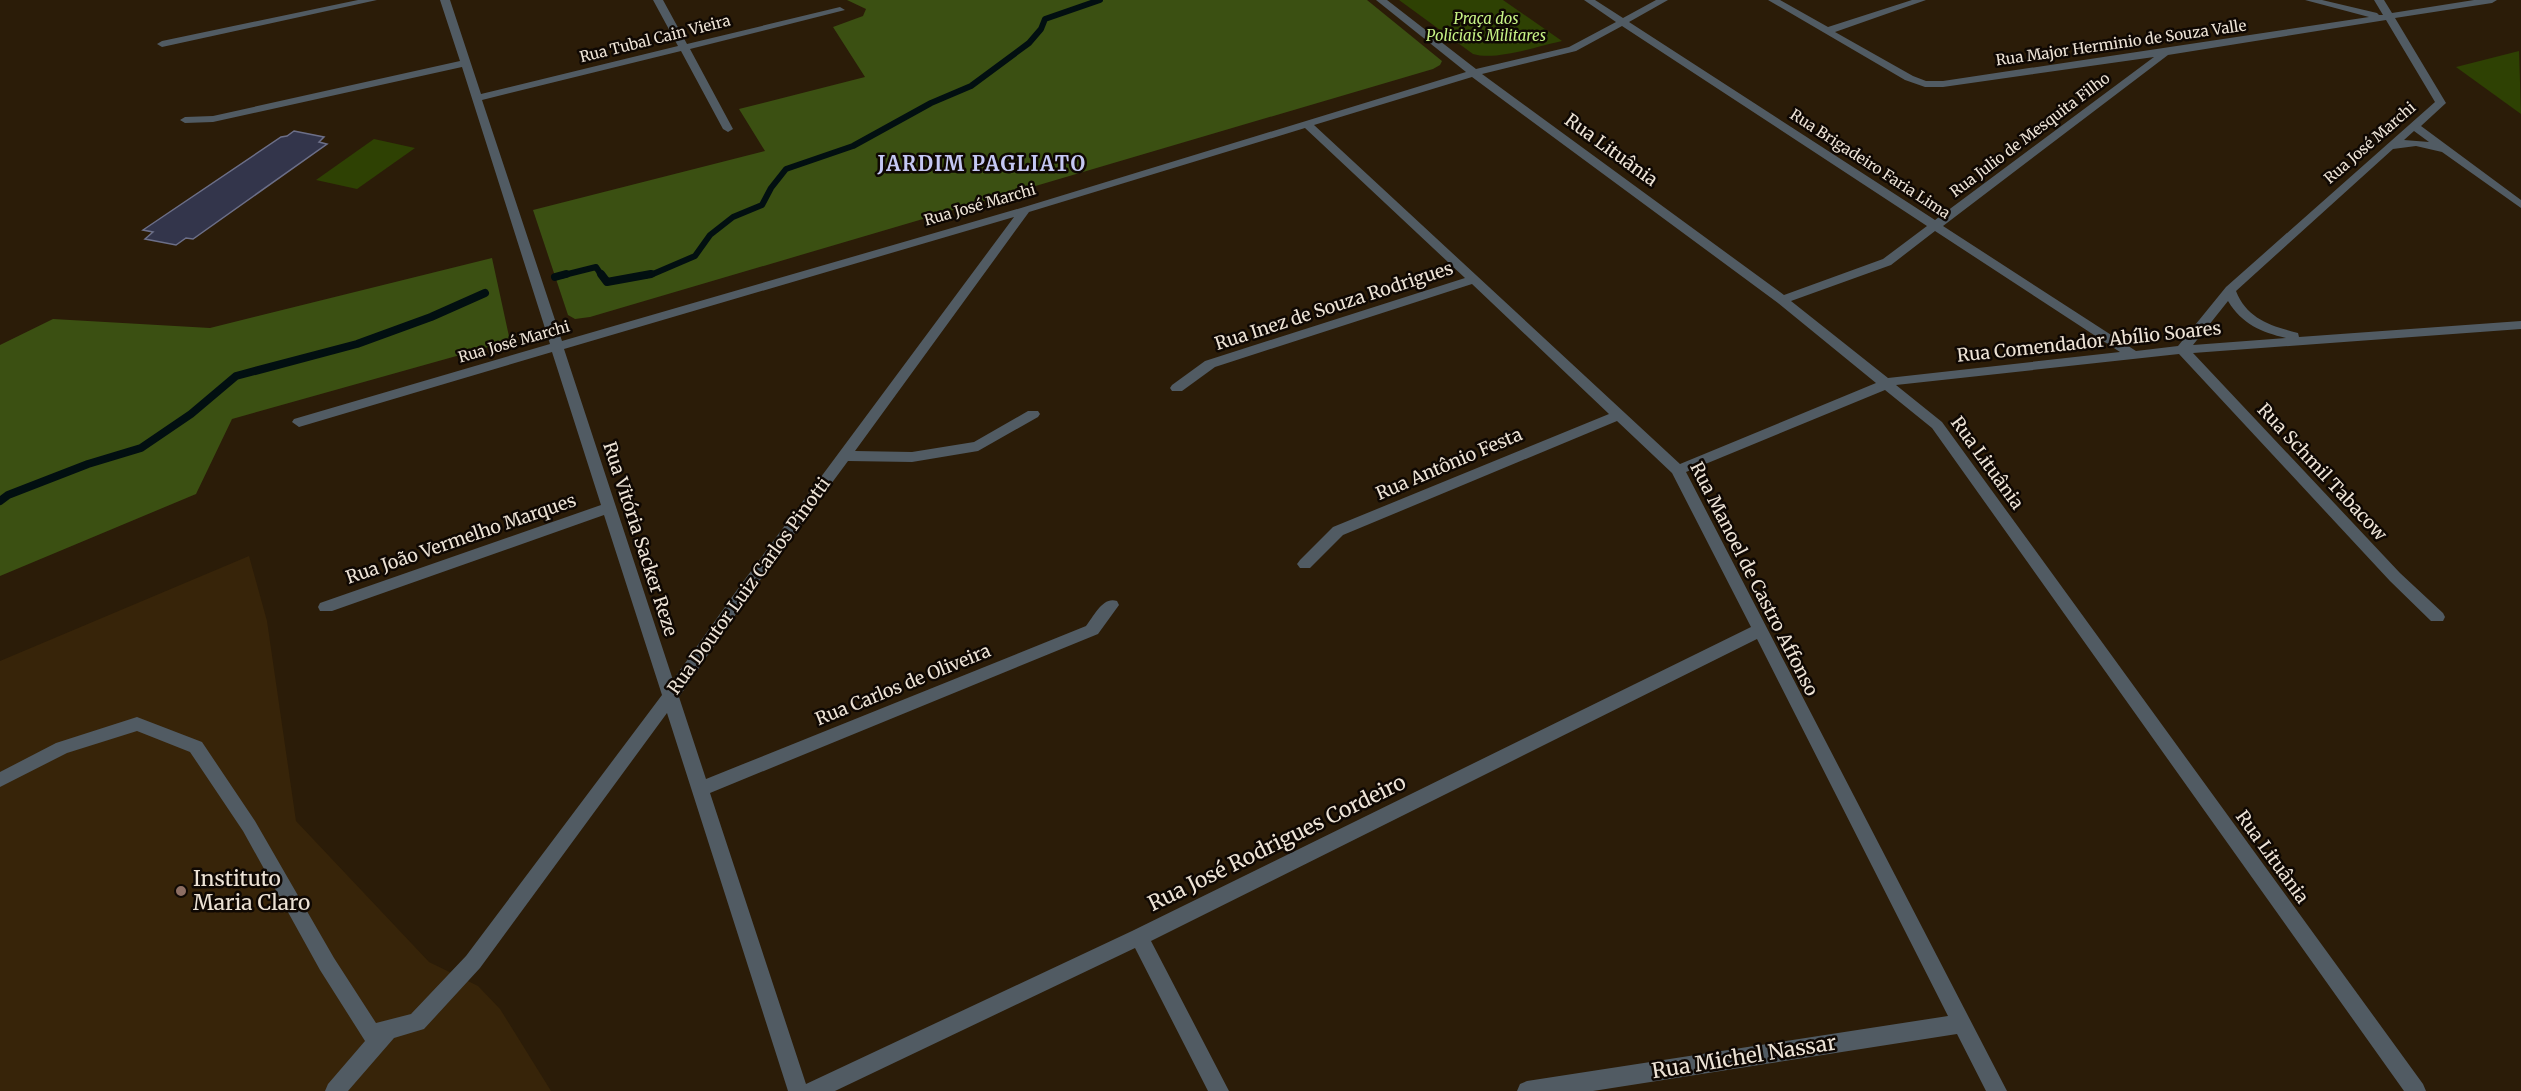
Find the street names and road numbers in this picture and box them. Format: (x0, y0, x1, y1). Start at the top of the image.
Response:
street label: Rua Tubal Cain Vieira (578, 11, 732, 66)
street label: Rua Major Herminio de Souza Valle (1994, 15, 2248, 70)
street label: Rua Julio de Mesquita Filho (1946, 68, 2114, 201)
street label: Rua José Marchi (2320, 98, 2420, 188)
street label: Rua Brigadeiro Faria Lima (1787, 105, 1954, 222)
street label: Rua Lituânia (1560, 108, 1663, 191)
street label: Rua José Marchi (922, 179, 1038, 230)
street label: Rua Inez de Souza Rodrigues (1212, 256, 1456, 355)
street label: Rua José Marchi (456, 316, 572, 367)
street label: Rua Comendador Abílio Soares (1956, 316, 2222, 367)
street label: Rua Schmil Tabacow (2253, 398, 2393, 546)
street label: Rua Lituânia (1946, 412, 2029, 514)
street label: Rua Antônio Festa (1372, 422, 1526, 505)
street label: Rua Vitória Sacker Reze (598, 439, 683, 639)
street label: Rua Manoel de Castro Affonso (1685, 458, 1824, 700)
street label: Rua Doutor Luiz Carlos Pinotti (662, 473, 835, 699)
street label: Rua João Vermelho Marques (343, 488, 579, 589)
street label: Rua Carlos de Oliveira (812, 639, 994, 730)
street label: Rua José Rodrigues Cordeiro (1143, 768, 1410, 917)
street label: Rua Lituânia (2231, 806, 2314, 908)
street label: Rua Michel Nassar (1650, 1029, 1838, 1084)

